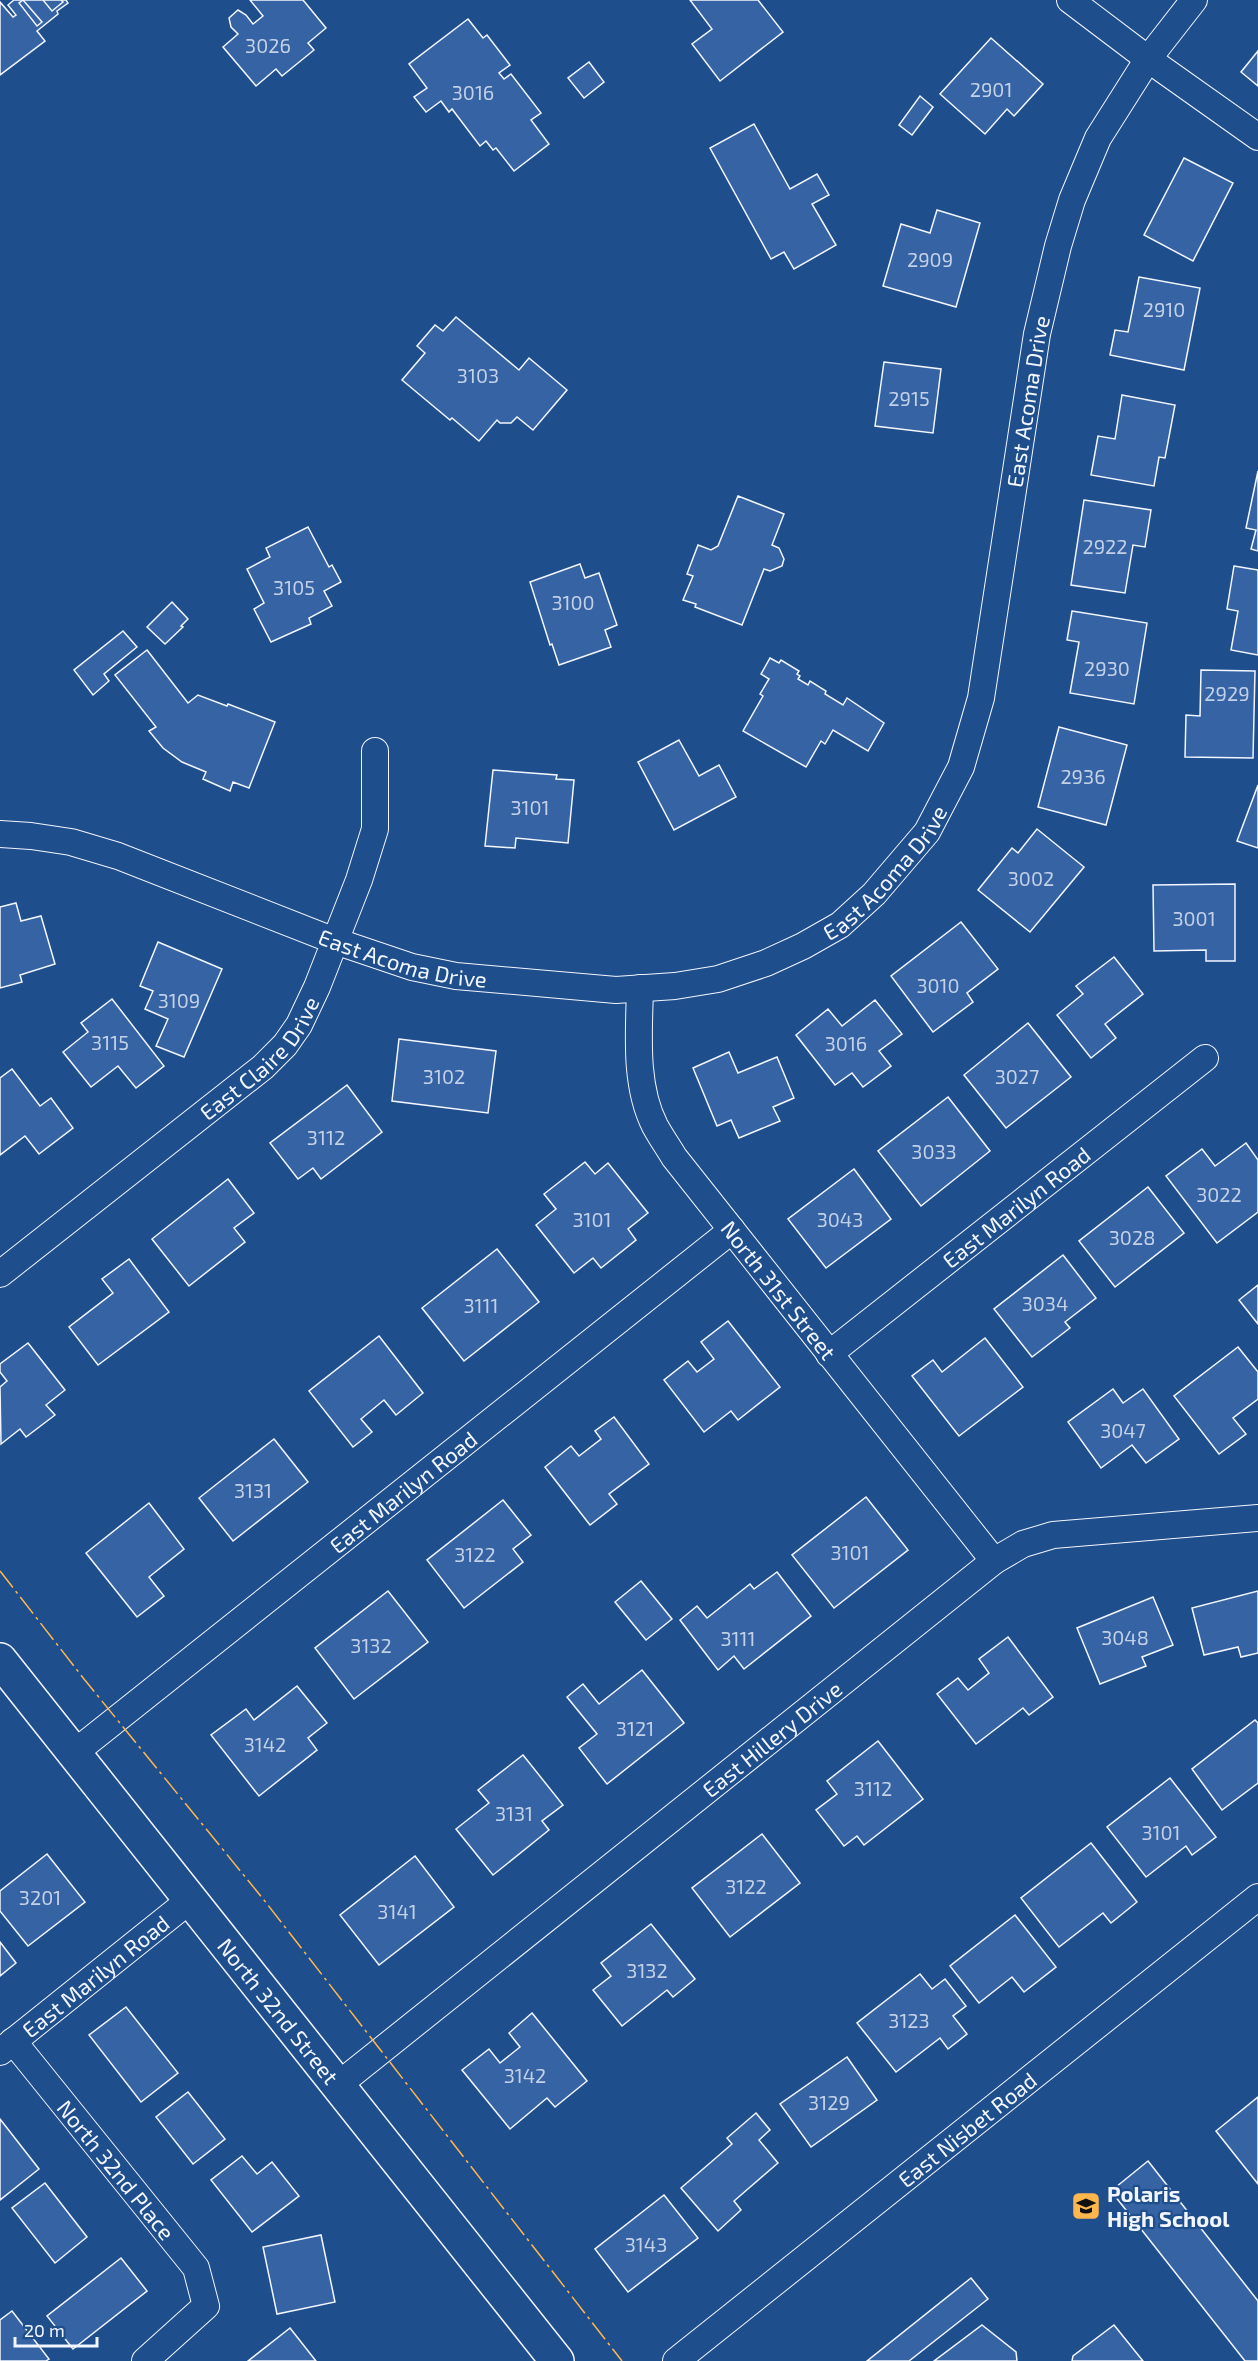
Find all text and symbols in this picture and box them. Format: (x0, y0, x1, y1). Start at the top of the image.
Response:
house number: 3026 (245, 33, 291, 57)
house number: 2901 (970, 77, 1012, 101)
house number: 3016 (452, 80, 494, 104)
house number: 2909 (907, 247, 953, 271)
house number: 2910 (1143, 297, 1185, 321)
street label: East Acoma Drive (1001, 313, 1054, 489)
house number: 3103 (457, 363, 499, 387)
house number: 2915 (888, 386, 930, 410)
house number: 2922 (1082, 534, 1128, 558)
house number: 3105 (273, 575, 315, 599)
house number: 3100 (551, 590, 595, 614)
house number: 2930 (1084, 656, 1130, 680)
house number: 2929 (1204, 681, 1250, 705)
house number: 2936 (1060, 764, 1106, 788)
house number: 3101 (510, 795, 550, 819)
street label: East Acoma Drive (818, 801, 952, 945)
house number: 3002 (1008, 866, 1054, 890)
house number: 3001 (1172, 906, 1216, 930)
street label: East Acoma Drive (315, 923, 488, 992)
house number: 3010 (916, 973, 960, 997)
house number: 3109 (158, 988, 200, 1012)
street label: East Claire Drive (194, 992, 324, 1125)
house number: 3115 (91, 1030, 129, 1054)
house number: 3016 (825, 1031, 867, 1055)
house number: 3102 (423, 1064, 465, 1088)
house number: 3027 (995, 1064, 1039, 1088)
house number: 3112 (307, 1125, 345, 1149)
house number: 3033 (911, 1139, 957, 1163)
street label: East Marilyn Road (937, 1141, 1095, 1273)
house number: 3022 (1196, 1182, 1242, 1206)
house number: 3101 (572, 1207, 612, 1231)
house number: 3043 (817, 1207, 863, 1231)
street label: North 31st Street (716, 1215, 842, 1364)
house number: 3028 (1109, 1225, 1155, 1249)
house number: 3034 (1022, 1291, 1068, 1315)
house number: 3111 (464, 1293, 499, 1317)
house number: 3047 (1100, 1418, 1146, 1442)
street label: East Marilyn Road (324, 1425, 482, 1558)
house number: 3131 (234, 1478, 272, 1502)
house number: 3101 (830, 1540, 870, 1564)
house number: 3122 (454, 1542, 496, 1566)
house number: 3048 (1101, 1625, 1149, 1649)
house number: 3111 (721, 1626, 756, 1650)
house number: 3132 (350, 1633, 392, 1657)
street label: East Hillery Drive (697, 1675, 847, 1802)
house number: 3121 (616, 1716, 654, 1740)
house number: 3142 (244, 1732, 286, 1756)
house number: 3112 (854, 1776, 892, 1800)
house number: 3131 (495, 1801, 533, 1825)
house number: 3101 (1141, 1820, 1181, 1844)
house number: 3122 (725, 1874, 767, 1898)
house number: 3201 (19, 1885, 61, 1909)
house number: 3141 (377, 1899, 417, 1923)
street label: East Marilyn Road (17, 1909, 174, 2042)
street label: North 32nd Street (213, 1933, 345, 2089)
house number: 3132 (626, 1958, 668, 1982)
house number: 3123 (888, 2008, 930, 2032)
house number: 3142 (504, 2063, 546, 2087)
street label: East Nisbet Road (893, 2066, 1041, 2192)
house number: 3129 (808, 2090, 850, 2114)
street label: North 32nd Place (52, 2094, 181, 2245)
place label: Polaris High School (1107, 2180, 1230, 2231)
school or university icon: Polaris High School (1070, 2190, 1102, 2222)
house number: 3143 (625, 2232, 667, 2256)
scale bar (15, 2310, 98, 2348)
text: 20 m (24, 2319, 65, 2341)

